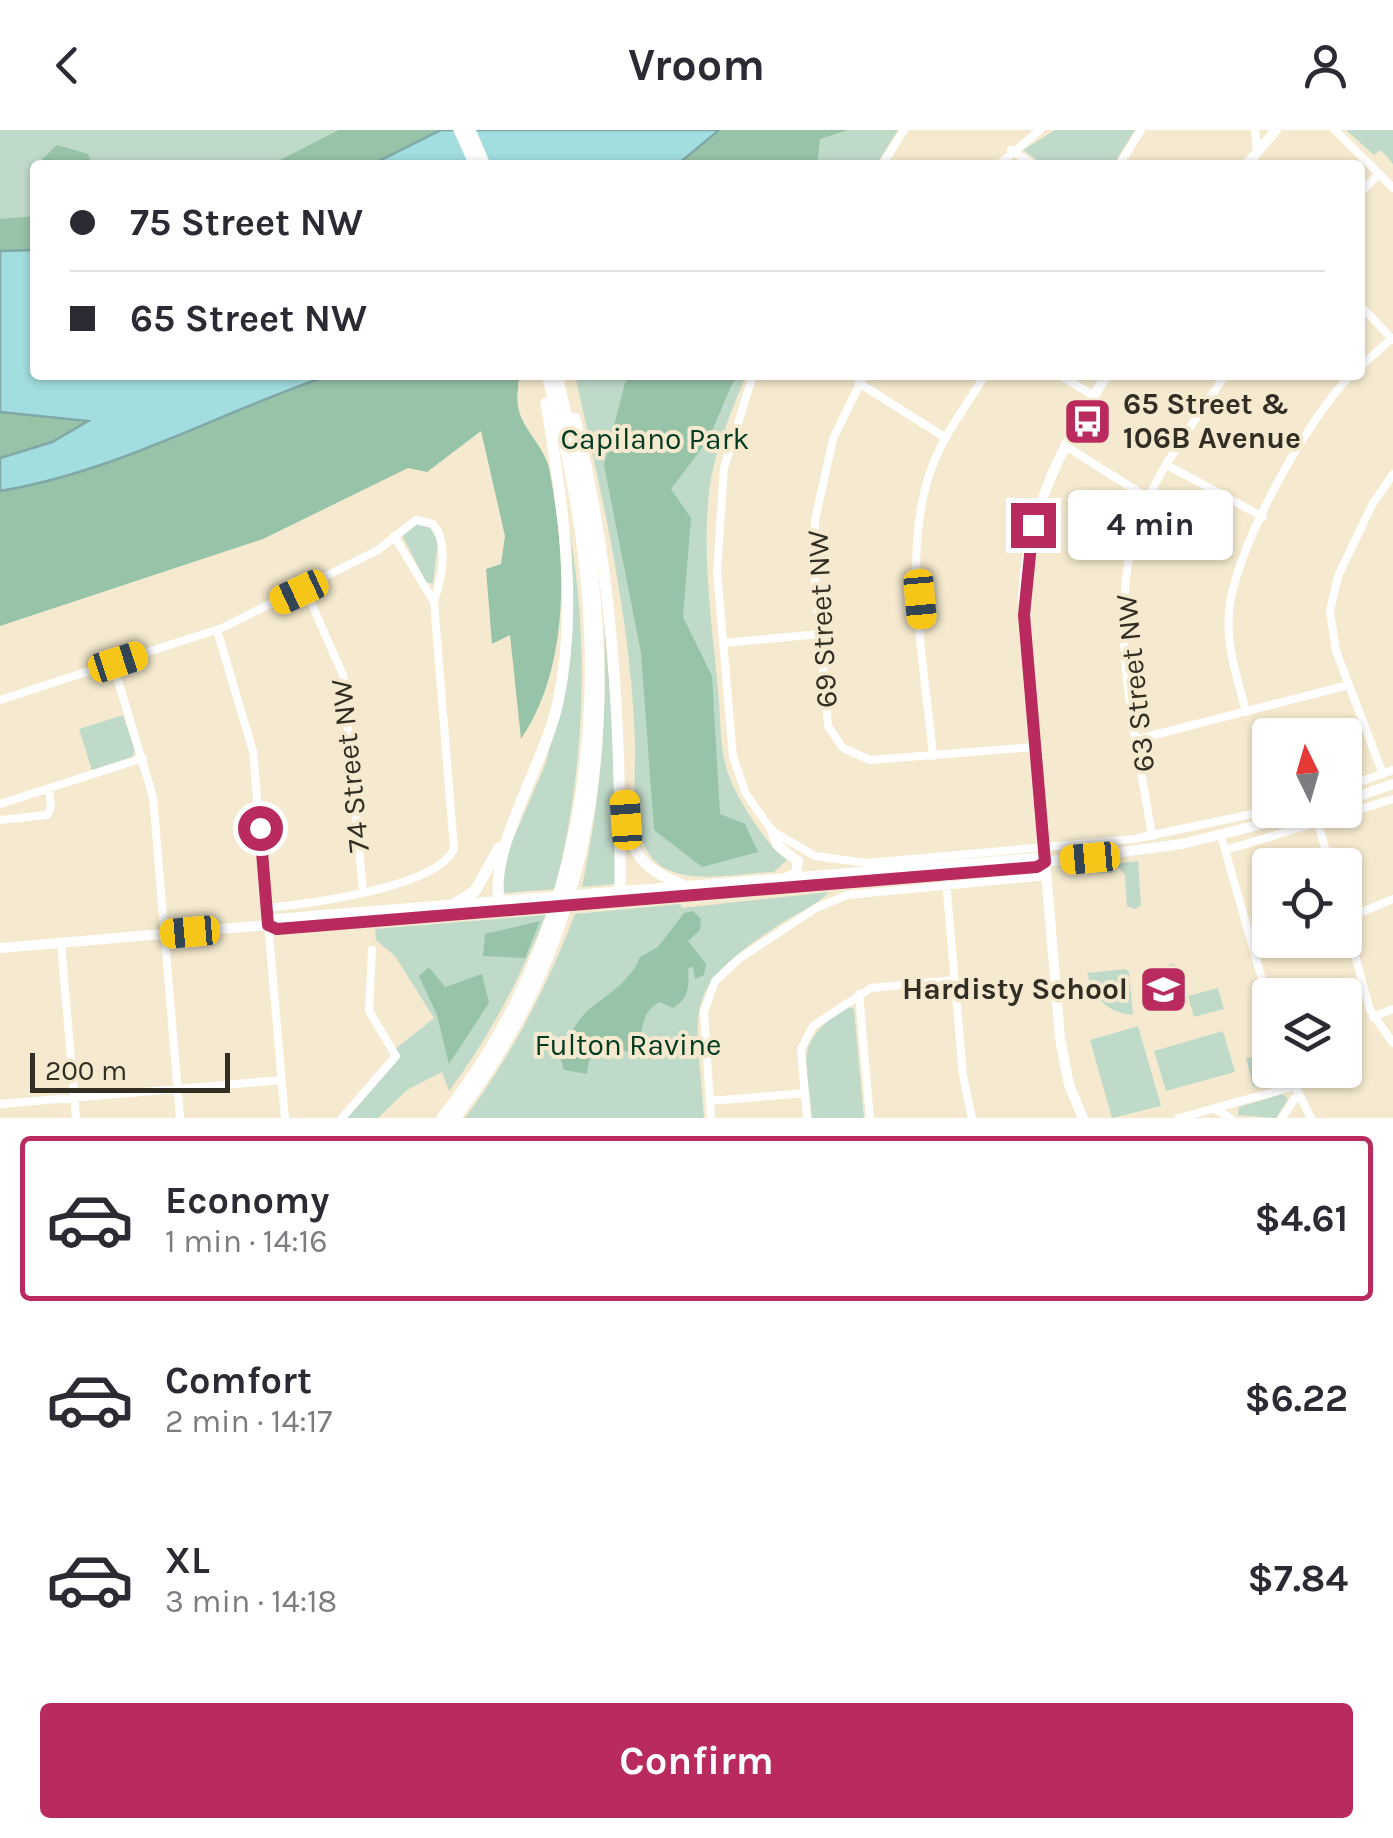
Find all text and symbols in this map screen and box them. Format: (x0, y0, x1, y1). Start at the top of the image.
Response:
icon: back (40, 38, 95, 93)
icon: person (1298, 38, 1353, 93)
text: Vroom (628, 39, 765, 91)
text: 75 Street NW (130, 200, 363, 245)
text: 65 Street NW (130, 296, 367, 341)
place label: 65 Street & 106B Avenue (1123, 386, 1301, 456)
bus stop icon: 65 Street & 106B Avenue (1062, 395, 1114, 447)
park label: Capilano Park (561, 421, 749, 457)
callout: 4 min (1068, 490, 1233, 560)
route end (1011, 503, 1056, 548)
text: 4 min (1107, 506, 1194, 543)
street label: 69 Street NW (799, 529, 845, 709)
car (265, 566, 333, 618)
car (902, 568, 938, 630)
street label: 63 Street NW (1108, 592, 1162, 774)
car (85, 638, 151, 686)
street label: 74 Street NW (323, 677, 377, 855)
north arrow (1252, 718, 1362, 828)
map controls (1252, 718, 1362, 1088)
car (609, 789, 643, 851)
route start (238, 806, 283, 851)
car (1059, 840, 1121, 876)
button: locate (1252, 848, 1362, 958)
car (159, 914, 221, 950)
school or university icon: Hardisty School (1137, 963, 1189, 1015)
place label: Hardisty School (902, 971, 1128, 1007)
button: layers (1252, 978, 1362, 1088)
park label: Fulton Ravine (535, 1027, 721, 1063)
scale bar (30, 1048, 230, 1093)
text: 200 m (45, 1054, 127, 1087)
icon: car (45, 1174, 135, 1264)
text: Economy (165, 1178, 329, 1223)
text: $4.61 (1254, 1196, 1348, 1241)
text: 1 min · 14:16 (165, 1223, 328, 1260)
icon: car (45, 1354, 135, 1444)
text: Comfort (165, 1358, 312, 1403)
text: $6.22 (1245, 1376, 1348, 1421)
text: 2 min · 14:17 (165, 1403, 332, 1440)
icon: car (45, 1534, 135, 1624)
text: XL (165, 1538, 210, 1583)
text: $7.84 (1248, 1556, 1348, 1601)
text: 3 min · 14:18 (165, 1583, 337, 1620)
button: Confirm (40, 1703, 1353, 1818)

